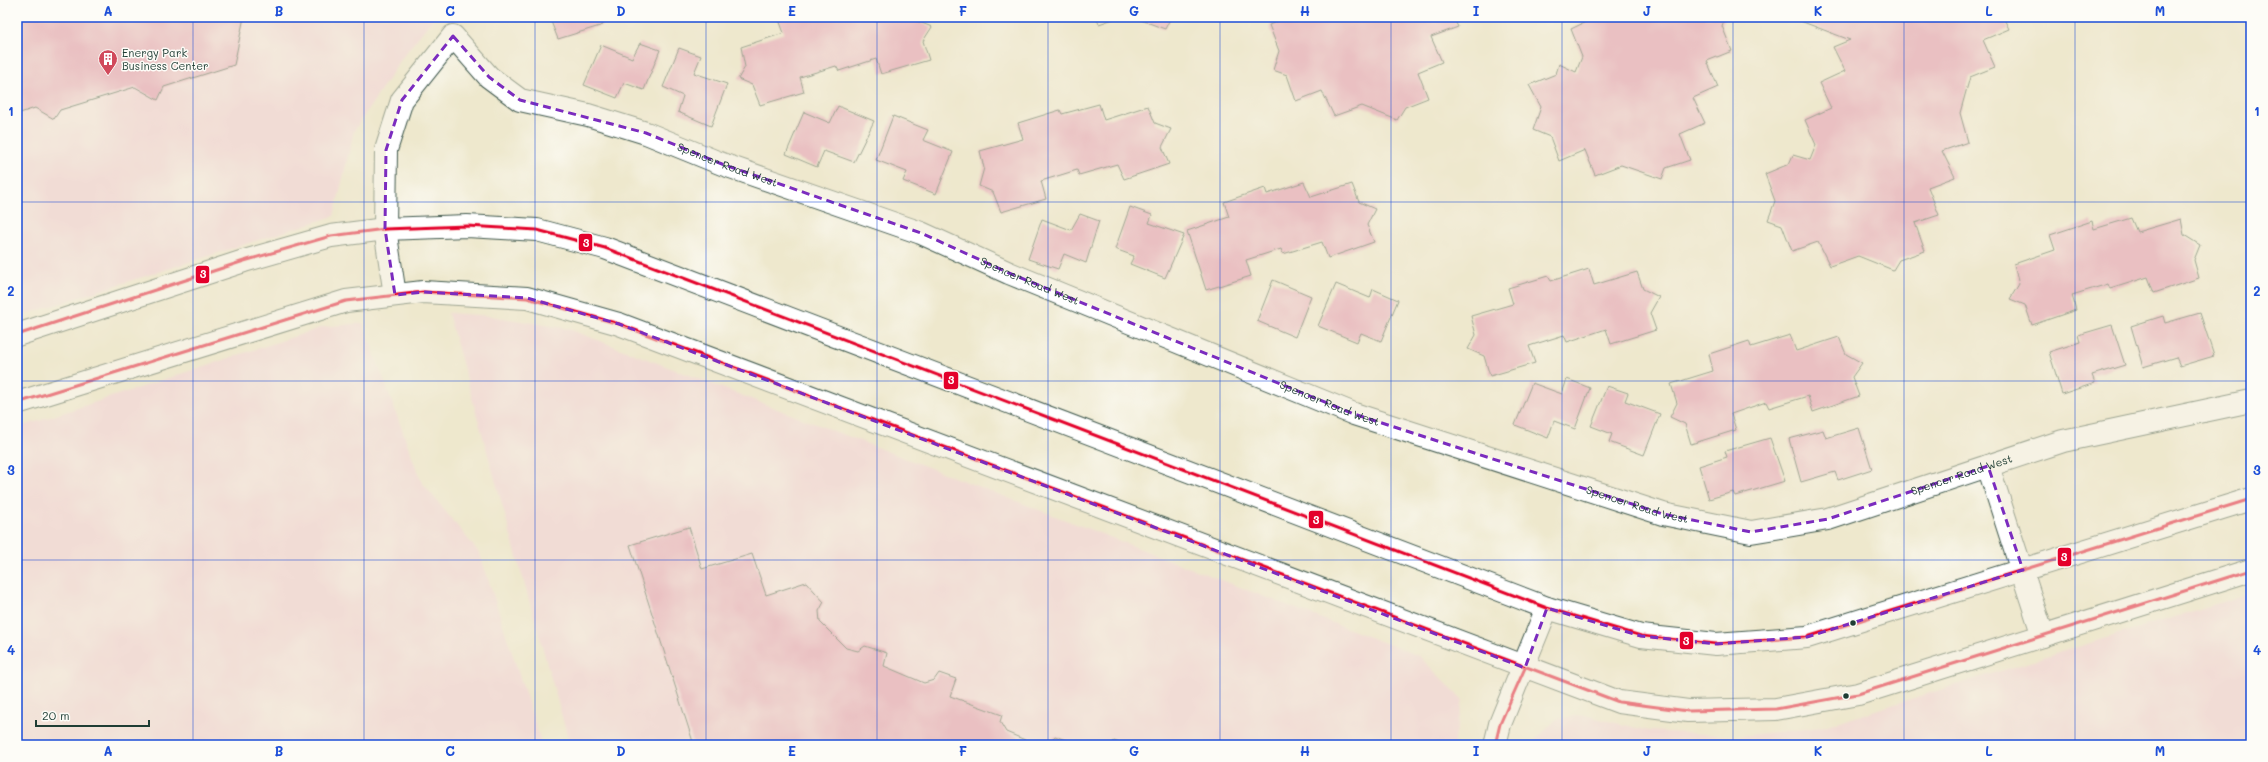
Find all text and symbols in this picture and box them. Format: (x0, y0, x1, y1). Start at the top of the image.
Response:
text: A (103, 2, 113, 19)
text: B (275, 2, 284, 19)
text: C (445, 2, 455, 19)
text: D (616, 2, 626, 19)
text: E (788, 2, 796, 19)
text: F (959, 2, 967, 19)
text: G (1129, 2, 1139, 19)
text: H (1300, 2, 1310, 19)
text: I (1473, 2, 1480, 19)
text: J (1643, 2, 1651, 19)
text: K (1814, 2, 1823, 19)
text: L (1985, 2, 1993, 19)
text: M (2155, 2, 2165, 19)
place label: Energy Park Business Center (122, 45, 209, 73)
building icon: Energy Park Business Center (97, 48, 119, 76)
text: 1 (8, 102, 14, 119)
text: 1 (2254, 102, 2260, 119)
street label: Spencer Road West (675, 139, 780, 190)
line badge: 3 (578, 233, 593, 252)
text: 3 (583, 235, 590, 250)
street label: Spencer Road West (978, 253, 1082, 308)
line badge: 3 (195, 265, 210, 284)
text: 3 (200, 266, 207, 281)
text: 2 (7, 282, 15, 299)
text: 2 (2253, 282, 2261, 299)
line badge: 3 (943, 371, 959, 390)
text: 3 (948, 372, 955, 387)
street label: Spencer Road West (1278, 376, 1382, 429)
street label: Spencer Road West (1909, 450, 2014, 498)
text: 3 (7, 461, 15, 478)
text: 3 (2253, 461, 2261, 478)
street label: Spencer Road West (1584, 482, 1690, 526)
line badge: 3 (1308, 510, 1324, 529)
text: 3 (1313, 512, 1320, 527)
line badge: 3 (2057, 547, 2072, 567)
text: 3 (2061, 549, 2068, 564)
unlabelled marker (1848, 618, 1858, 628)
line badge: 3 (1679, 631, 1694, 650)
text: 3 (1683, 633, 1690, 648)
text: 4 (7, 641, 15, 658)
text: 4 (2253, 641, 2261, 658)
unlabelled marker (1841, 691, 1851, 701)
scale bar (36, 702, 149, 728)
text: 20 m (42, 707, 70, 723)
text: A (103, 742, 113, 759)
text: B (275, 742, 284, 759)
text: C (445, 742, 455, 759)
text: D (616, 742, 626, 759)
text: E (788, 742, 796, 759)
text: F (959, 742, 967, 759)
text: G (1129, 742, 1139, 759)
text: H (1300, 742, 1310, 759)
text: I (1473, 742, 1480, 759)
text: J (1643, 742, 1651, 759)
text: K (1814, 742, 1823, 759)
text: L (1985, 742, 1993, 759)
text: M (2155, 742, 2165, 759)

